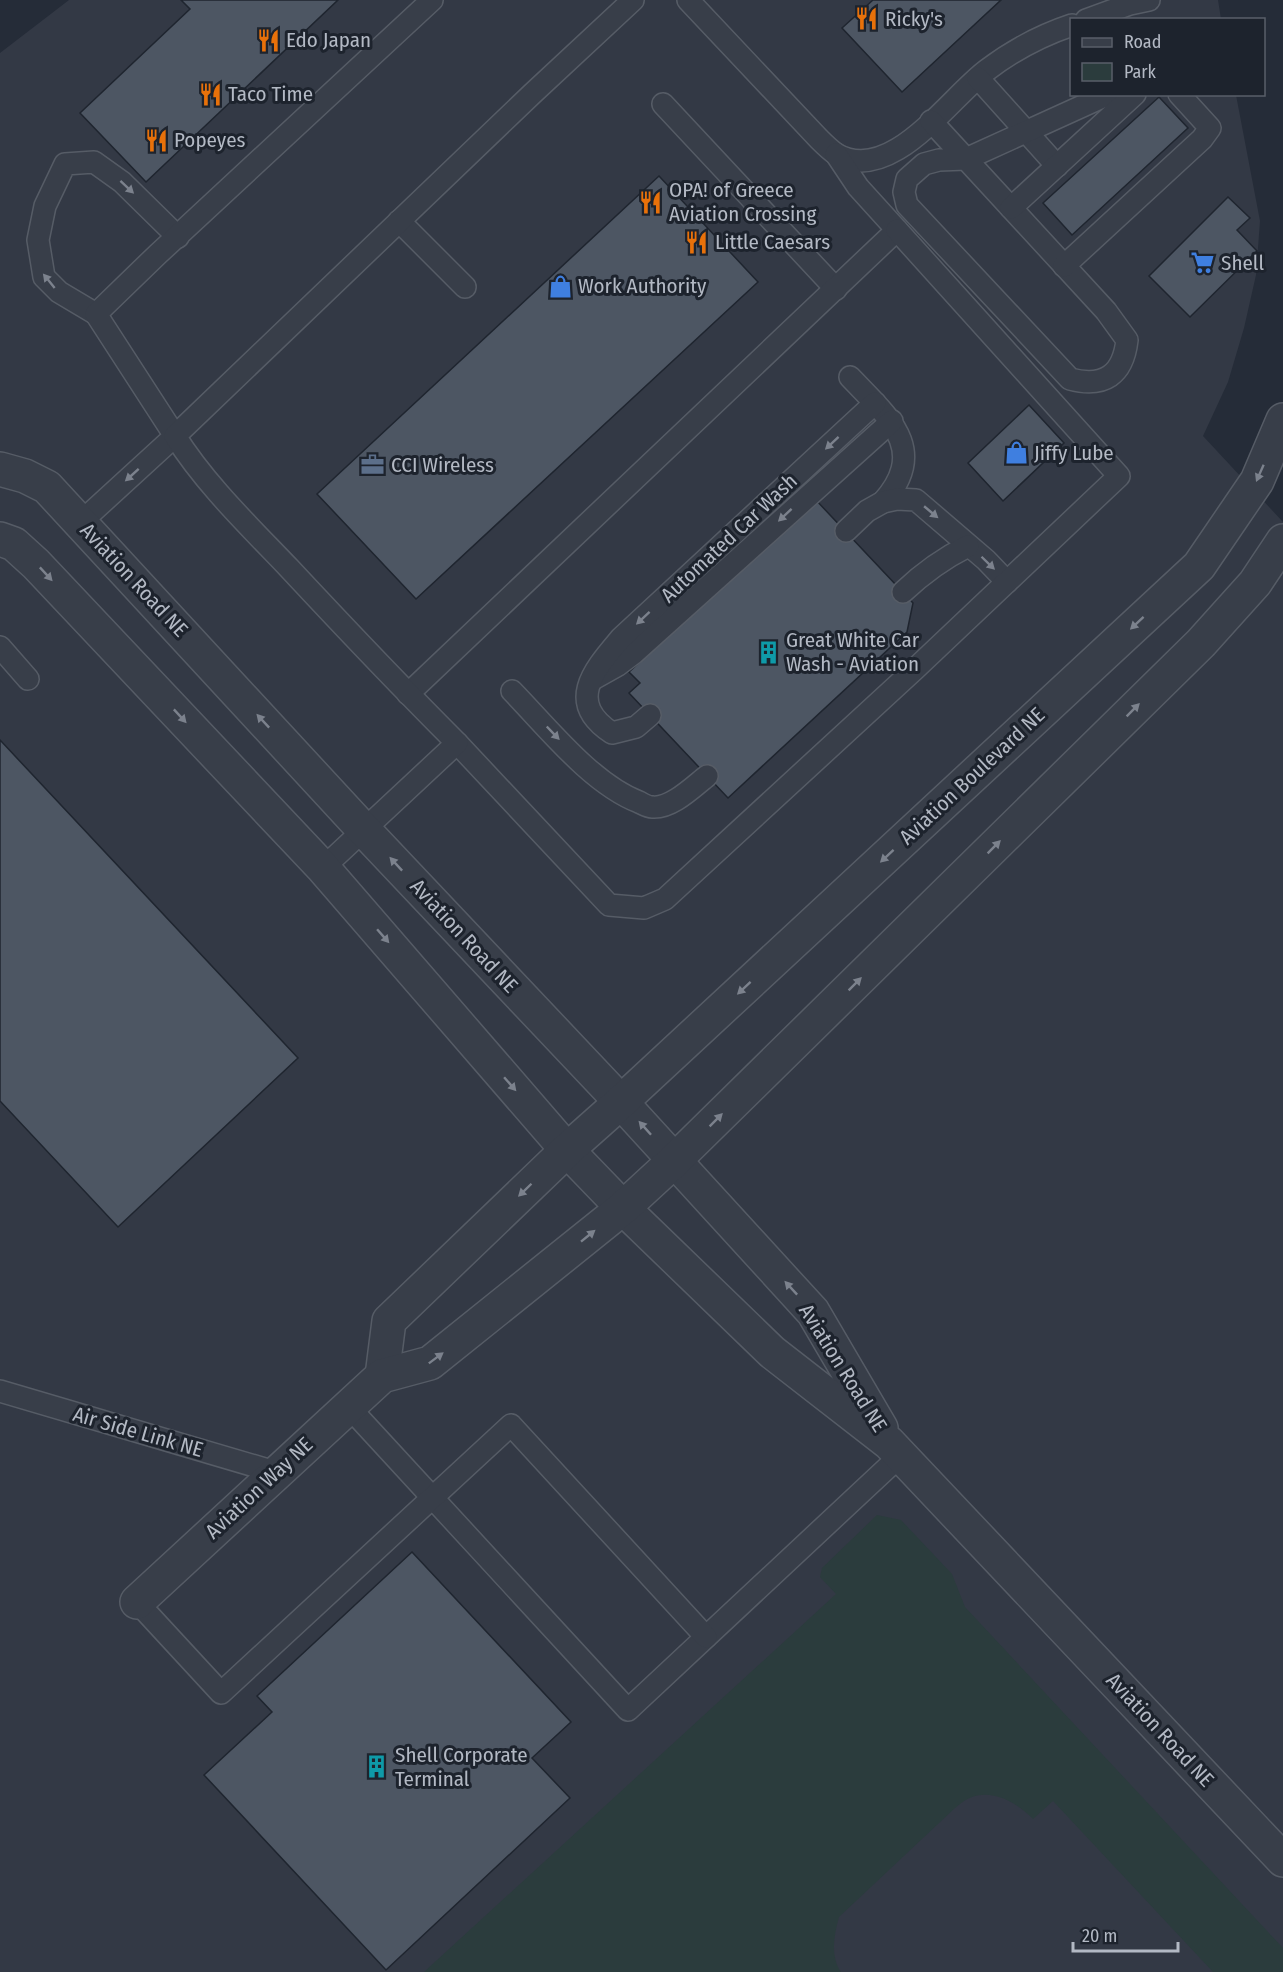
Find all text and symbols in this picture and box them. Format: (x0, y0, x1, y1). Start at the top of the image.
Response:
restaurant icon: Ricky's (854, 6, 880, 32)
place label: Ricky's (885, 6, 943, 32)
legend (1070, 18, 1265, 96)
restaurant icon: Edo Japan (255, 27, 281, 53)
place label: Edo Japan (286, 27, 371, 53)
text: Road (1124, 31, 1161, 53)
text: Park (1124, 61, 1157, 83)
restaurant icon: Taco Time (197, 81, 223, 107)
place label: Taco Time (228, 81, 313, 107)
restaurant icon: Popeyes (143, 127, 169, 153)
place label: Popeyes (174, 127, 246, 153)
place label: OPA! of Greece Aviation Crossing (669, 177, 816, 227)
one-way arrow (119, 180, 134, 193)
restaurant icon: OPA! of Greece Aviation Crossing (638, 189, 664, 215)
restaurant icon: Little Caesars (684, 229, 710, 255)
place label: Little Caesars (715, 229, 830, 255)
supermarket icon: Shell (1190, 250, 1216, 276)
place label: Shell (1221, 250, 1264, 276)
one-way arrow (43, 273, 56, 288)
shop icon: Work Authority (547, 273, 573, 299)
place label: Work Authority (578, 273, 707, 299)
one-way arrow (825, 436, 840, 450)
shop icon: Jiffy Lube (1003, 440, 1029, 466)
place label: Jiffy Lube (1034, 440, 1114, 466)
office icon: CCI Wireless (360, 452, 386, 478)
place label: CCI Wireless (391, 452, 494, 478)
one-way arrow (1255, 465, 1265, 483)
one-way arrow (126, 468, 140, 482)
street label: Automated Car Wash (655, 468, 803, 608)
one-way arrow (923, 506, 939, 519)
one-way arrow (779, 508, 793, 522)
street label: Aviation Road NE (75, 518, 193, 642)
one-way arrow (981, 556, 996, 570)
one-way arrow (39, 566, 52, 581)
one-way arrow (636, 611, 651, 624)
one-way arrow (1130, 616, 1145, 630)
place label: Great White Car Wash - Aviation (786, 627, 920, 677)
building icon: Great White Car Wash - Aviation (755, 639, 781, 665)
street label: Aviation Boulevard NE (894, 702, 1050, 850)
one-way arrow (1125, 703, 1140, 717)
one-way arrow (172, 708, 186, 722)
one-way arrow (257, 714, 271, 728)
one-way arrow (546, 725, 560, 739)
one-way arrow (986, 840, 1000, 854)
one-way arrow (880, 848, 894, 862)
one-way arrow (390, 857, 403, 872)
street label: Aviation Road NE (405, 874, 523, 998)
one-way arrow (376, 928, 389, 943)
one-way arrow (847, 977, 861, 991)
one-way arrow (737, 981, 751, 995)
one-way arrow (503, 1076, 516, 1091)
one-way arrow (708, 1114, 722, 1128)
one-way arrow (638, 1121, 652, 1136)
one-way arrow (519, 1183, 533, 1197)
one-way arrow (580, 1229, 596, 1242)
one-way arrow (784, 1281, 798, 1295)
street label: Aviation Road NE (793, 1299, 893, 1437)
one-way arrow (428, 1352, 444, 1364)
street label: Air Side Link NE (70, 1401, 206, 1463)
street label: Aviation Way NE (200, 1432, 318, 1544)
street label: Aviation Road NE (1101, 1668, 1219, 1792)
place label: Shell Corporate Terminal (395, 1742, 528, 1792)
building icon: Shell Corporate Terminal (364, 1754, 390, 1780)
scale bar (1073, 1915, 1178, 1953)
text: 20 m (1082, 1925, 1117, 1947)

